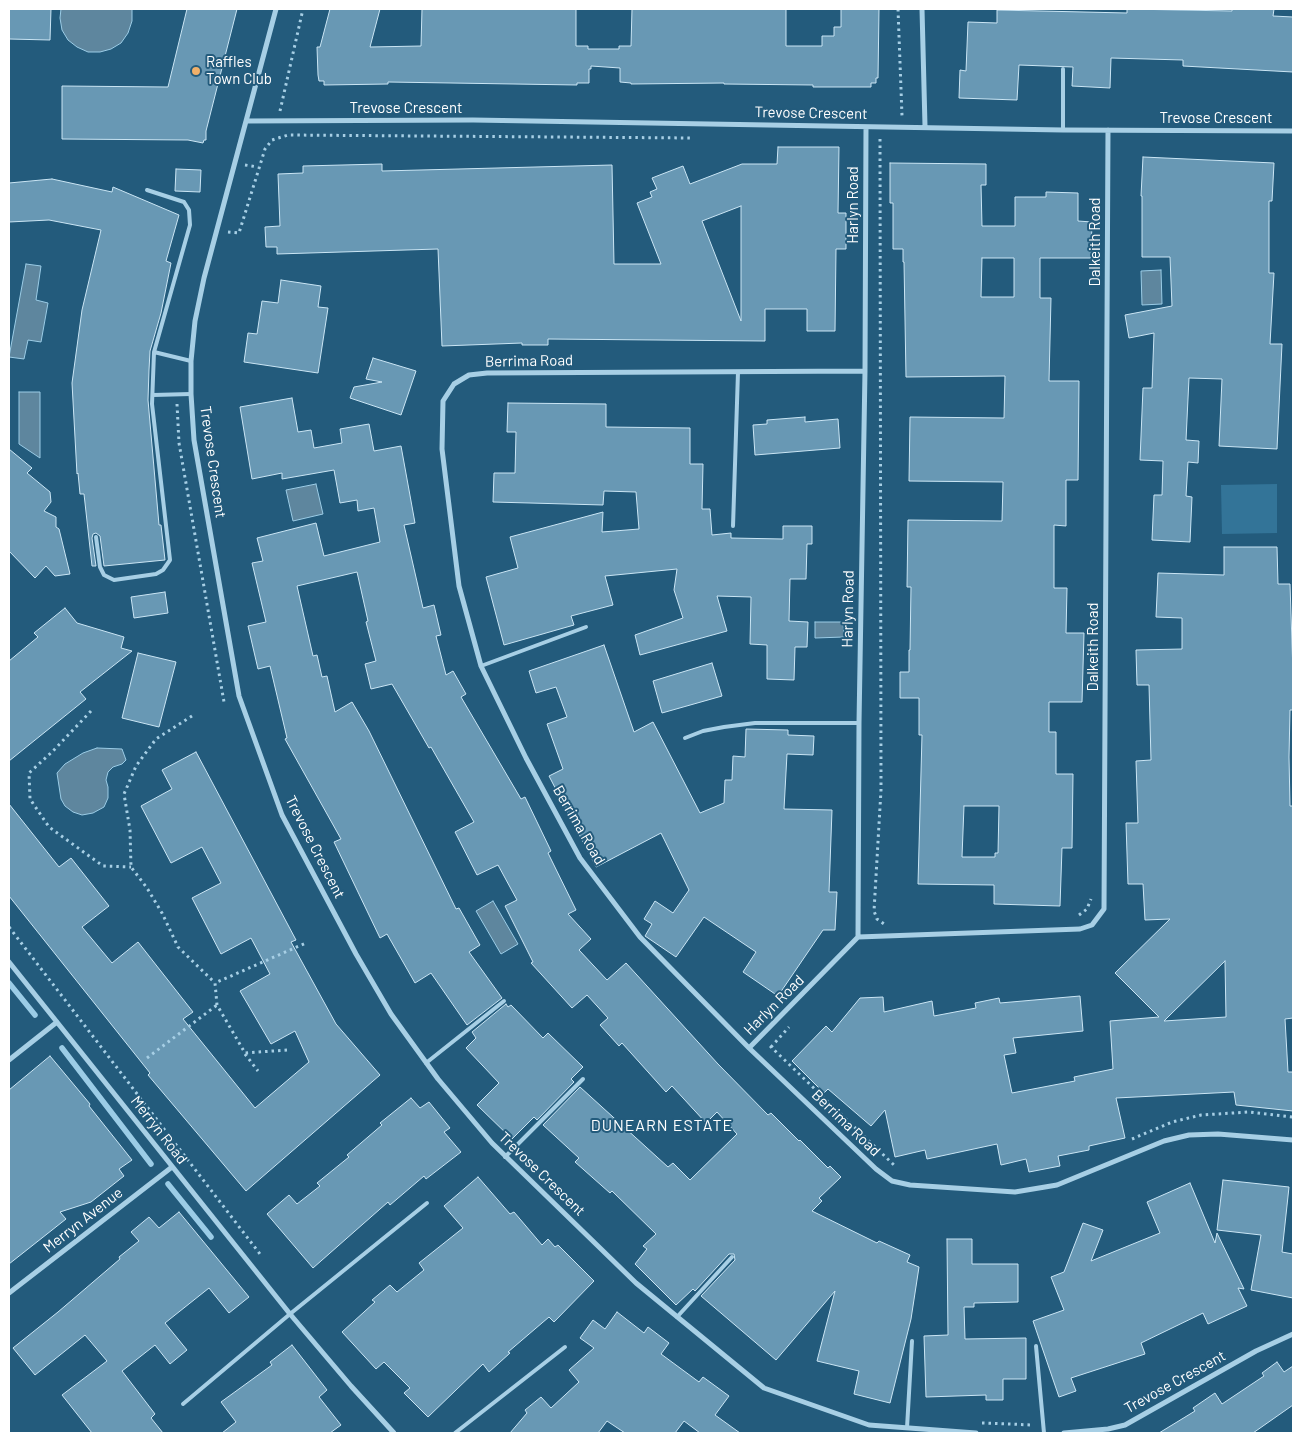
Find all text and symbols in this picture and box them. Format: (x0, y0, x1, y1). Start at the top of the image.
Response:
place label: Raffles Town Club (206, 53, 272, 88)
marker: Raffles Town Club (190, 65, 202, 77)
street label: Trevose Crescent (349, 99, 463, 117)
street label: Trevose Crescent (754, 103, 868, 123)
street label: Trevose Crescent (1159, 109, 1273, 127)
street label: Harlyn Road (844, 166, 862, 244)
street label: Dalkeith Road (1086, 197, 1104, 287)
street label: Berrima Road (485, 351, 573, 371)
street label: Trevose Crescent (196, 405, 230, 519)
street label: Harlyn Road (838, 570, 858, 648)
street label: Dalkeith Road (1084, 602, 1102, 692)
street label: Berrima Road (549, 782, 609, 868)
street label: Trevose Crescent (281, 793, 349, 901)
street label: Harlyn Road (740, 971, 808, 1039)
street label: Berrima Road (808, 1086, 884, 1160)
street label: Merryn Road (127, 1092, 191, 1168)
district label: DUNEARN ESTATE (589, 1116, 735, 1136)
street label: Trevose Crescent (495, 1128, 589, 1220)
street label: Merryn Avenue (40, 1183, 126, 1257)
street label: Trevose Crescent (1121, 1347, 1229, 1417)

